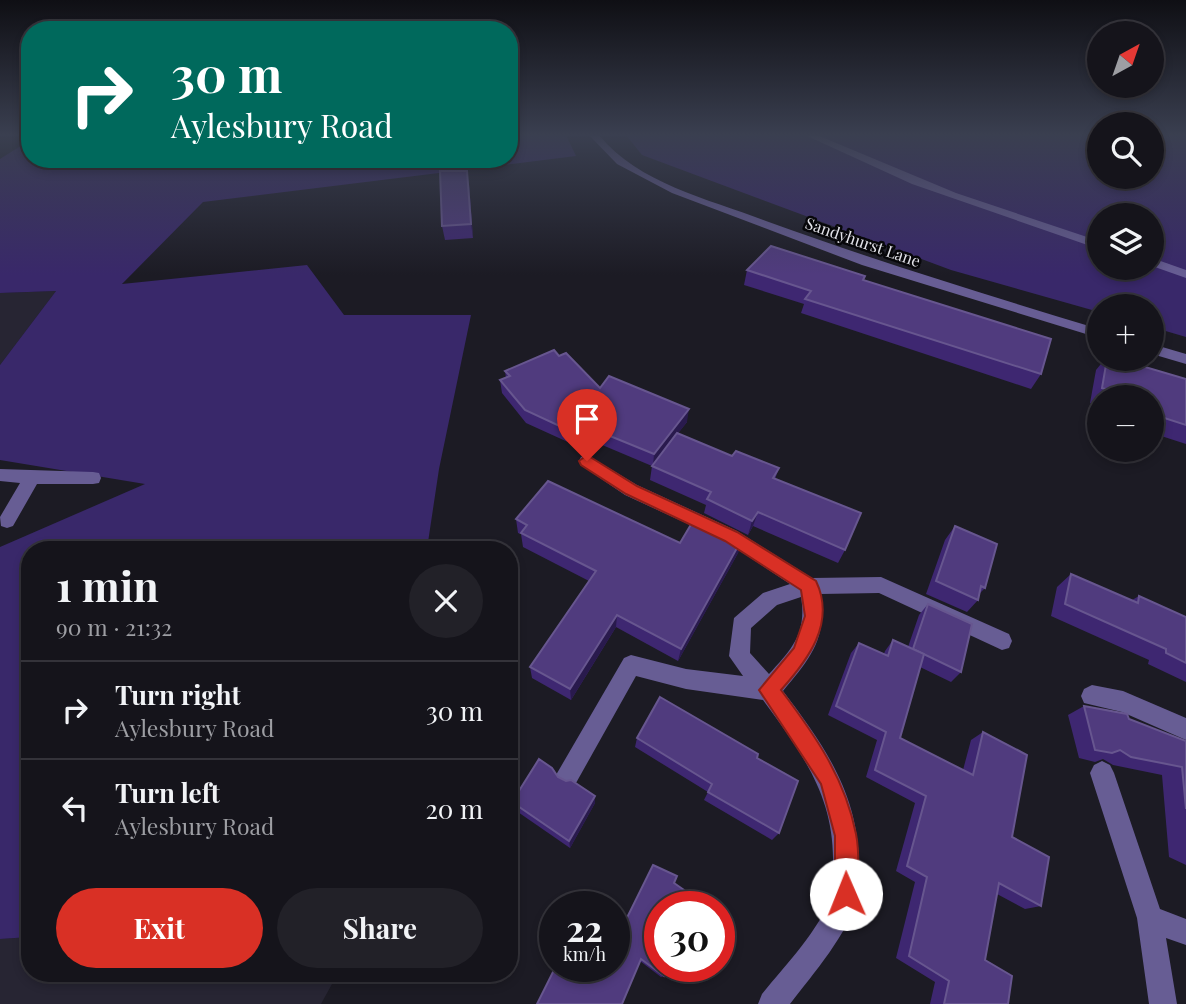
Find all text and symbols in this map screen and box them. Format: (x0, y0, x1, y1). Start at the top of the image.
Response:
north arrow (1087, 21, 1164, 98)
map controls (1087, 21, 1164, 462)
text: 30 m (171, 40, 282, 105)
icon: right (56, 49, 147, 140)
text: Aylesbury Road (171, 103, 393, 146)
button: search (1087, 112, 1164, 189)
button: layers (1087, 203, 1164, 280)
street label: Sandyhurst Lane (803, 212, 924, 271)
button: + (1087, 294, 1164, 371)
button: − (1087, 385, 1164, 462)
pin (557, 389, 617, 461)
icon: arrive (568, 400, 606, 438)
text: 1 min (56, 557, 159, 613)
button: close (409, 564, 483, 638)
text: 90 m · 21:32 (56, 611, 172, 642)
text: Turn right (115, 677, 241, 712)
icon: right (56, 691, 94, 729)
text: 30 m (426, 693, 483, 728)
text: Aylesbury Road (115, 712, 274, 743)
text: Turn left (115, 775, 220, 810)
icon: left (56, 789, 94, 827)
text: 20 m (425, 791, 483, 826)
text: Aylesbury Road (115, 810, 274, 841)
position arrow (809, 857, 883, 931)
button: Exit (56, 888, 263, 968)
button: Share (277, 888, 483, 968)
speed limit sign: 30 (644, 891, 735, 982)
text: 22 (566, 904, 603, 951)
text: km/h (563, 942, 606, 966)

